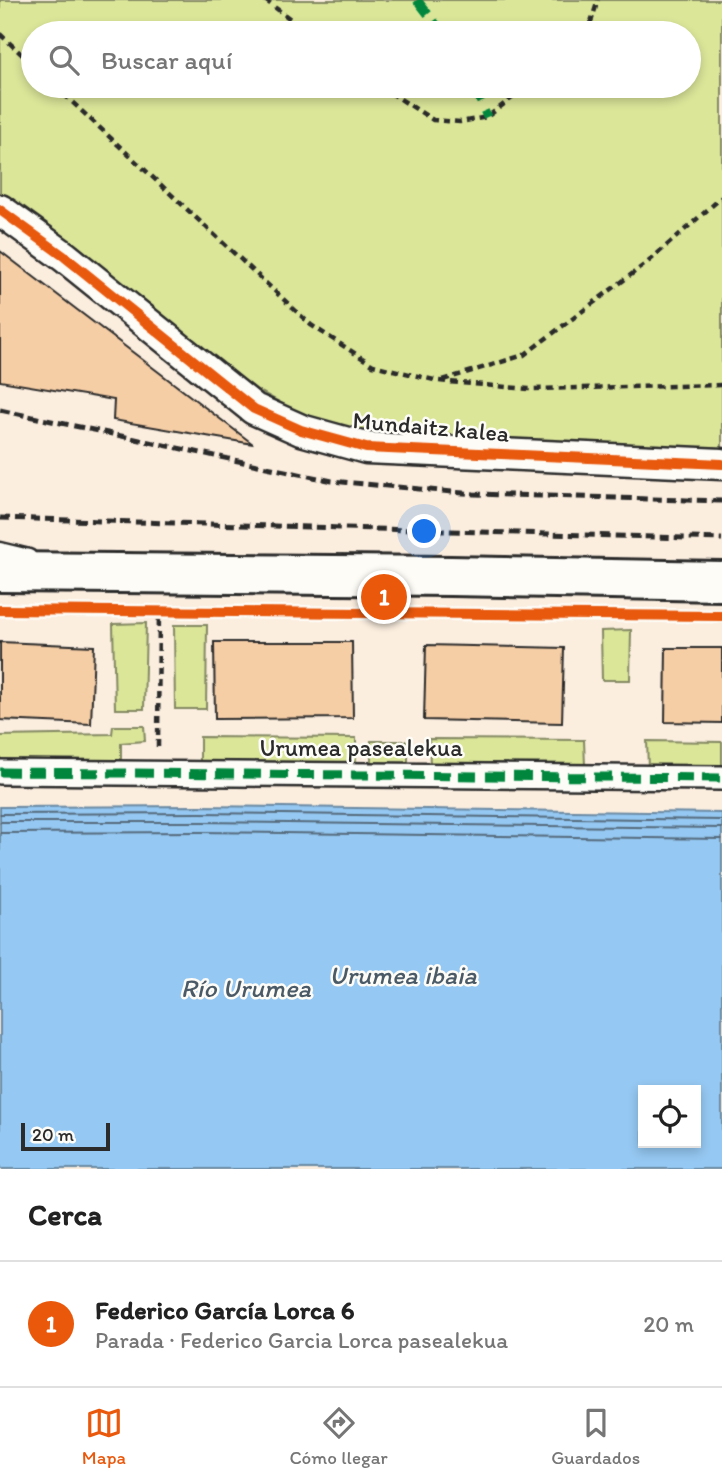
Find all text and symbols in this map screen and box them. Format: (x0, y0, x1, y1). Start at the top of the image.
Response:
search box (21, 21, 701, 98)
icon: search (45, 41, 83, 79)
text: Buscar aquí (101, 44, 232, 76)
street label: Mundaitz kalea (351, 405, 511, 448)
your location (407, 514, 441, 548)
pin: 1 (361, 571, 407, 623)
street label: Urumea pasealekua (259, 733, 463, 762)
water label: Urumea ibaia (329, 959, 477, 991)
water label: Río Urumea (181, 972, 312, 1004)
map controls (638, 1085, 701, 1148)
button: locate (638, 1085, 701, 1148)
scale bar (21, 1120, 110, 1152)
text: 20 m (32, 1123, 74, 1146)
text: Cerca (28, 1196, 102, 1233)
text: Federico García Lorca 6 (95, 1294, 355, 1326)
text: 1 (46, 1310, 56, 1338)
text: 20 m (643, 1310, 694, 1338)
text: Parada · Federico Garcia Lorca pasealekua (95, 1326, 508, 1354)
tab: Mapa (82, 1404, 126, 1469)
tab: Cómo llegar (289, 1404, 388, 1469)
tab: Guardados (551, 1404, 640, 1469)

